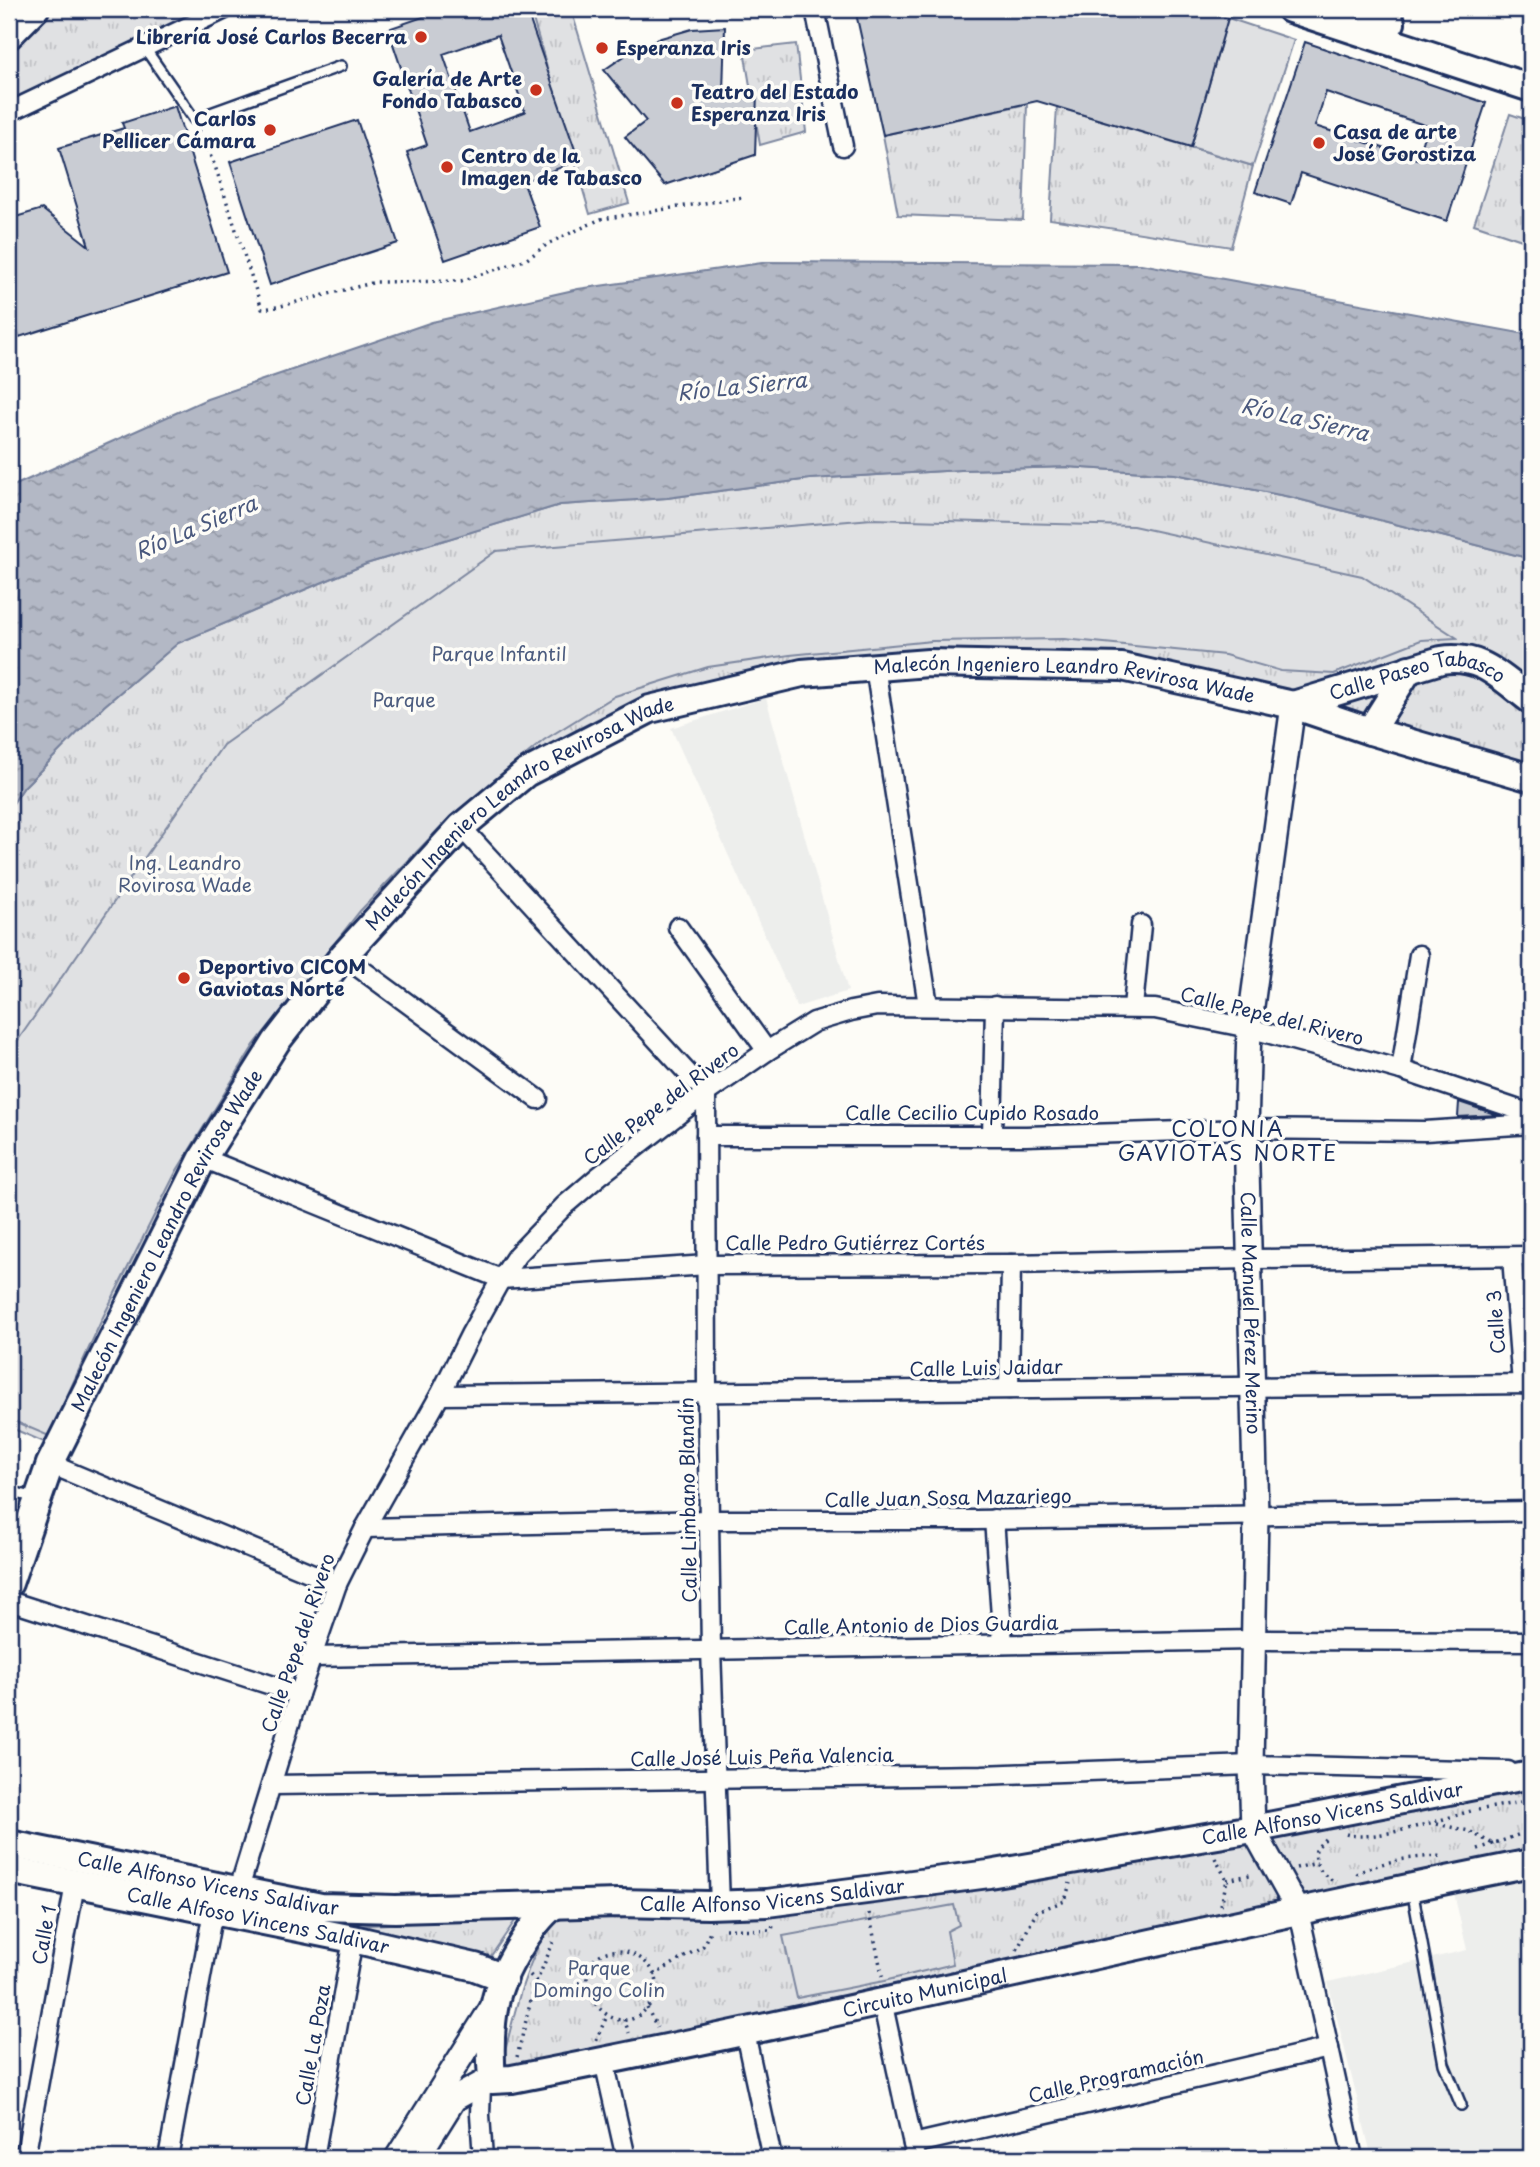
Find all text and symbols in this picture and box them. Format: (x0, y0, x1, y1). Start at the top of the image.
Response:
place label: Librería José Carlos Becerra (136, 22, 407, 50)
marker: Librería José Carlos Becerra (413, 29, 429, 45)
place label: Esperanza Iris (616, 33, 751, 61)
marker: Esperanza Iris (594, 40, 610, 56)
place label: Galería de Arte Fondo Tabasco (372, 64, 522, 114)
place label: Teatro del Estado Esperanza Iris (691, 77, 858, 127)
marker: Galería de Arte Fondo Tabasco (528, 82, 544, 98)
marker: Teatro del Estado Esperanza Iris (669, 95, 685, 111)
place label: Carlos Pellicer Cámara (102, 104, 256, 154)
place label: Casa de arte José Gorostiza (1333, 117, 1476, 167)
marker: Carlos Pellicer Cámara (262, 122, 278, 138)
marker: Casa de arte José Gorostiza (1311, 135, 1327, 151)
place label: Centro de la Imagen de Tabasco (461, 141, 642, 191)
marker: Centro de la Imagen de Tabasco (439, 159, 455, 175)
water label: Río La Sierra (676, 362, 809, 408)
water label: Río La Sierra (1239, 388, 1373, 448)
water label: Río La Sierra (129, 486, 262, 566)
park label: Parque Infantil (431, 639, 567, 667)
street label: Calle Paseo Tabasco (1325, 644, 1512, 706)
street label: Malecón Ingeniero Leandro Revirosa Wade (872, 648, 1258, 709)
park label: Parque (372, 685, 436, 713)
street label: Malecón Ingeniero Leandro Revirosa Wade (358, 689, 677, 936)
park label: Ing. Leandro Rovirosa Wade (118, 848, 252, 898)
place label: Deportivo CICOM Gaviotas Norte (198, 952, 366, 1002)
marker: Deportivo CICOM Gaviotas Norte (176, 970, 192, 986)
street label: Calle Pepe del Rivero (1178, 979, 1367, 1051)
street label: Calle Pepe del Rivero (577, 1035, 744, 1171)
street label: Malecón Ingeniero Leandro Revirosa Wade (63, 1064, 268, 1416)
street label: Calle Cecilio Cupido Rosado (845, 1098, 1099, 1126)
district label: COLONIA GAVIOTAS NORTE (1118, 1112, 1338, 1168)
street label: Calle Manuel Pérez Merino (1235, 1191, 1269, 1435)
street label: Calle Pedro Gutiérrez Cortés (725, 1228, 985, 1256)
street label: Calle 3 (1479, 1289, 1511, 1355)
street label: Calle Luis Jaidar (909, 1352, 1063, 1382)
street label: Calle Limbano Blandín (671, 1397, 703, 1603)
street label: Calle Juan Sosa Mazariego (824, 1481, 1072, 1513)
street label: Calle Pepe del Rivero (253, 1549, 341, 1736)
street label: Calle Antonio de Dios Guardia (783, 1608, 1059, 1640)
street label: Calle José Luis Peña Valencia (630, 1740, 894, 1772)
street label: Calle Alfonso Vicens Saldivar (1199, 1773, 1466, 1851)
street label: Calle Alfonso Vicens Saldivar (75, 1843, 339, 1920)
street label: Calle Alfonso Vicens Saldivar (639, 1870, 906, 1918)
street label: Calle Alfoso Vincens Saldivar (125, 1879, 392, 1960)
street label: Calle 1 (24, 1903, 62, 1967)
park label: Parque Domingo Colin (533, 1953, 665, 2003)
street label: Circuito Municipal (840, 1960, 1010, 2023)
street label: Calle La Poza (288, 1982, 336, 2108)
street label: Calle Programación (1025, 2041, 1206, 2109)

